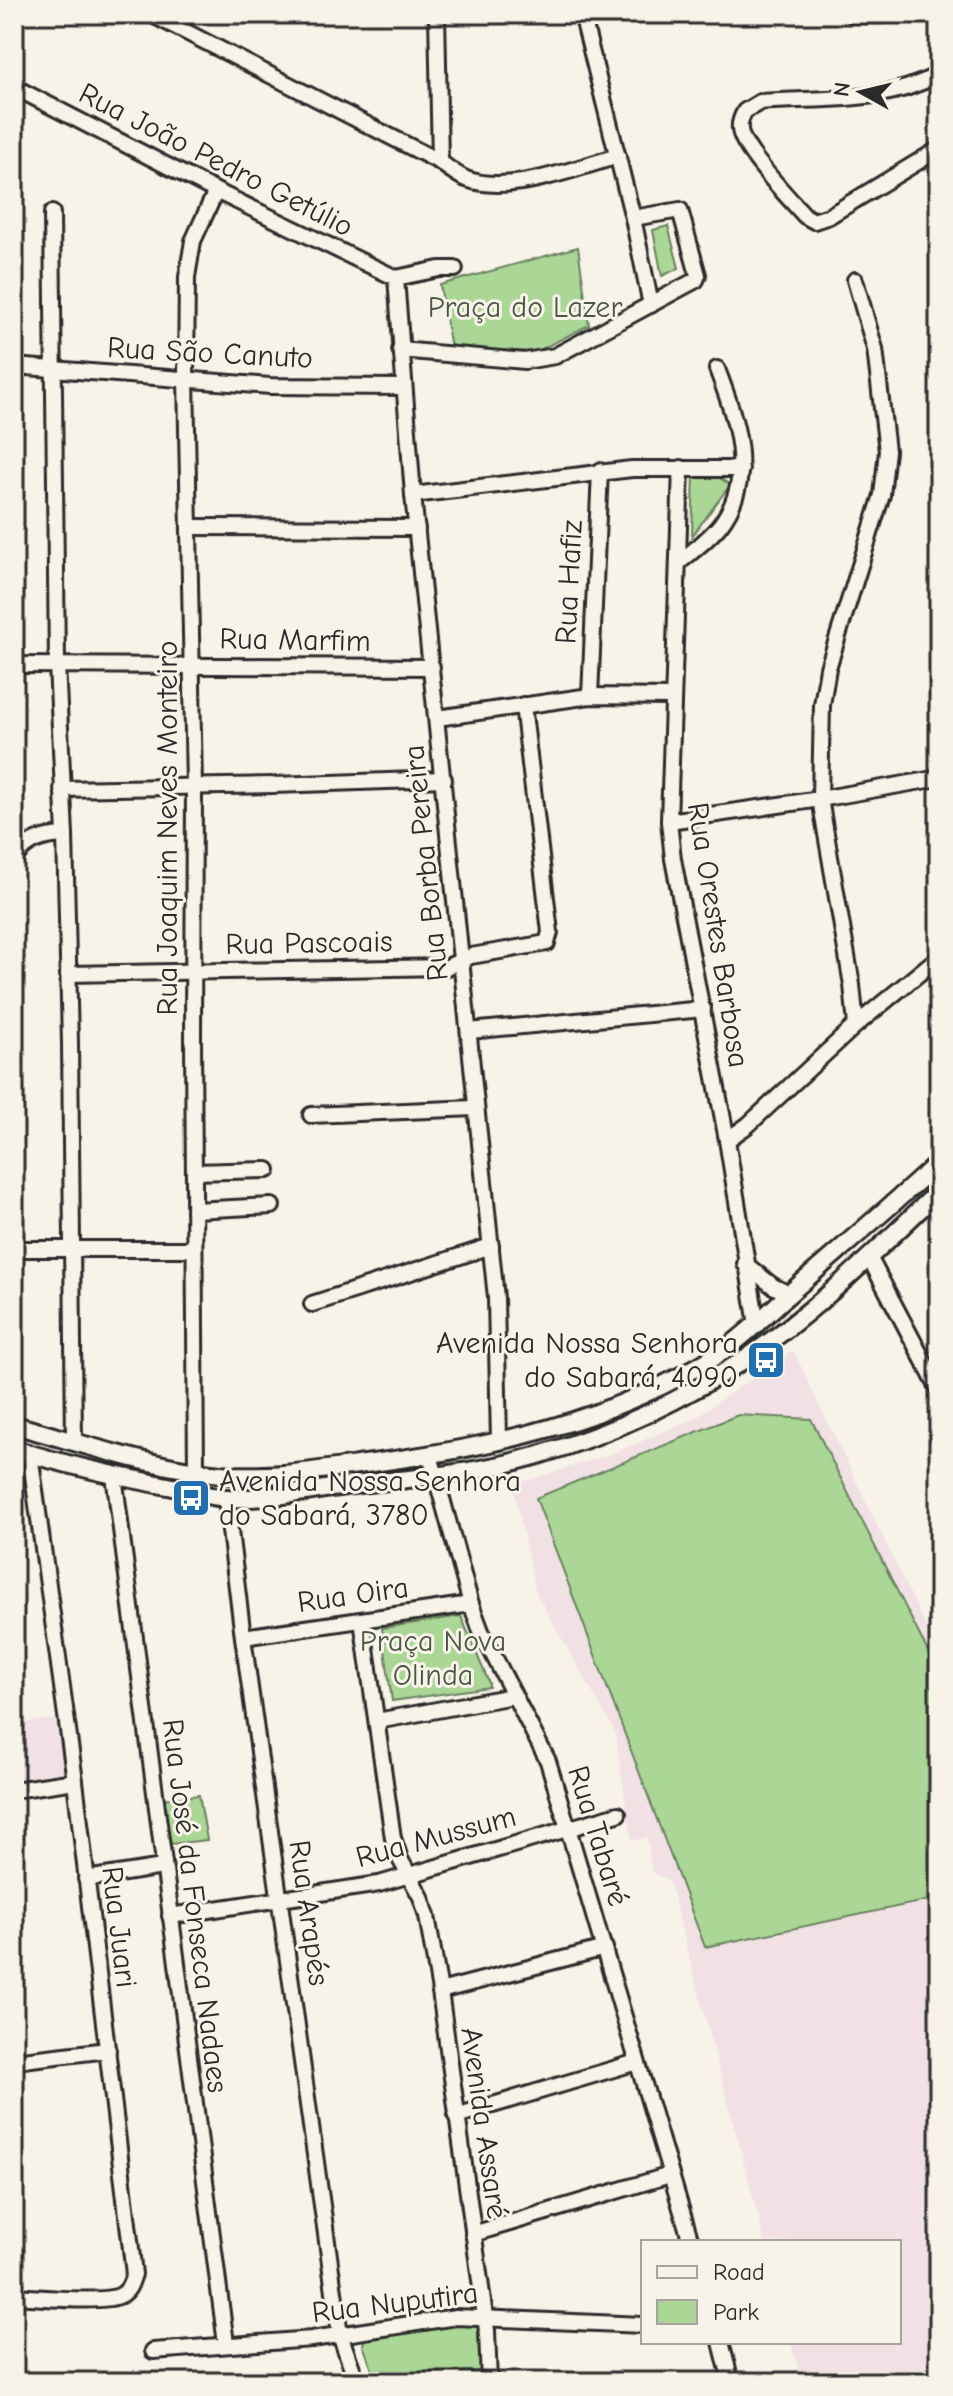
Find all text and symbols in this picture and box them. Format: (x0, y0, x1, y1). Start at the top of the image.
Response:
north arrow (821, 52, 901, 132)
street label: Rua João Pedro Getúlio (73, 76, 359, 244)
text: N (828, 80, 856, 98)
park label: Praça do Lazer (428, 290, 622, 325)
street label: Rua São Canuto (106, 330, 314, 376)
street label: Rua Hafiz (548, 519, 590, 645)
street label: Rua Marfim (219, 621, 371, 659)
street label: Rua Joaquim Neves Monteiro (150, 641, 185, 1015)
street label: Rua Borba Pereira (396, 743, 456, 983)
street label: Rua Orestes Barbosa (680, 800, 756, 1070)
street label: Rua Pascoais (225, 924, 393, 962)
place label: Avenida Nossa Senhora do Sabará, 4090 (436, 1326, 738, 1395)
bus stop icon: Avenida Nossa Senhora do Sabará, 4090 (745, 1339, 787, 1381)
place label: Avenida Nossa Senhora do Sabará, 3780 (219, 1464, 521, 1533)
bus stop icon: Avenida Nossa Senhora do Sabará, 3780 (170, 1477, 212, 1519)
street label: Rua Oira (295, 1570, 411, 1620)
park label: Praça Nova Olinda (360, 1624, 506, 1693)
street label: Rua José da Fonseca Nadaes (155, 1717, 235, 2095)
street label: Rua Tabaré (560, 1762, 636, 1910)
street label: Rua Mussum (352, 1799, 520, 1875)
street label: Rua Arapés (281, 1838, 337, 1988)
street label: Rua Juari (94, 1864, 144, 1990)
street label: Avenida Assaré (453, 2025, 515, 2221)
legend (641, 2240, 901, 2344)
text: Road (713, 2258, 765, 2286)
street label: Rua Nuputira (310, 2275, 480, 2331)
text: Park (713, 2298, 759, 2326)

